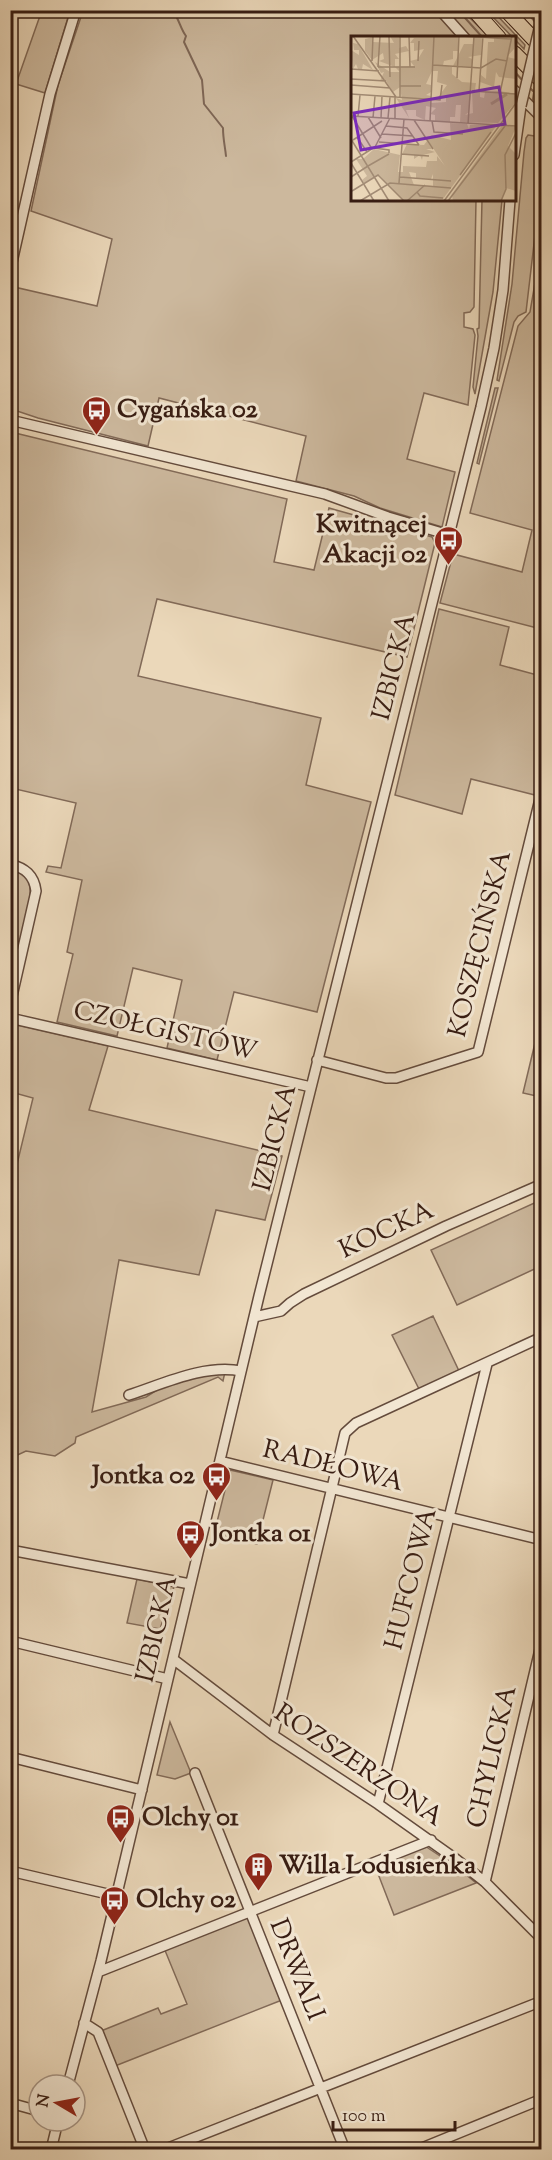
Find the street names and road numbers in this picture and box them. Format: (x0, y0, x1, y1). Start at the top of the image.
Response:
street label: IZBICKA (364, 610, 426, 724)
street label: KOSZĘCIŃSKA (440, 847, 522, 1041)
street label: CZOŁGISTÓW (69, 993, 261, 1071)
street label: IZBICKA (245, 1081, 307, 1195)
street label: KOCKA (334, 1193, 440, 1269)
street label: RADŁOWA (259, 1432, 407, 1502)
street label: HUFCOWA (376, 1504, 448, 1654)
street label: IZBICKA (128, 1572, 188, 1686)
street label: CHYLICKA (459, 1682, 527, 1832)
street label: ROZSZERZONA (266, 1696, 450, 1836)
street label: DRWALI (259, 1914, 333, 2027)

